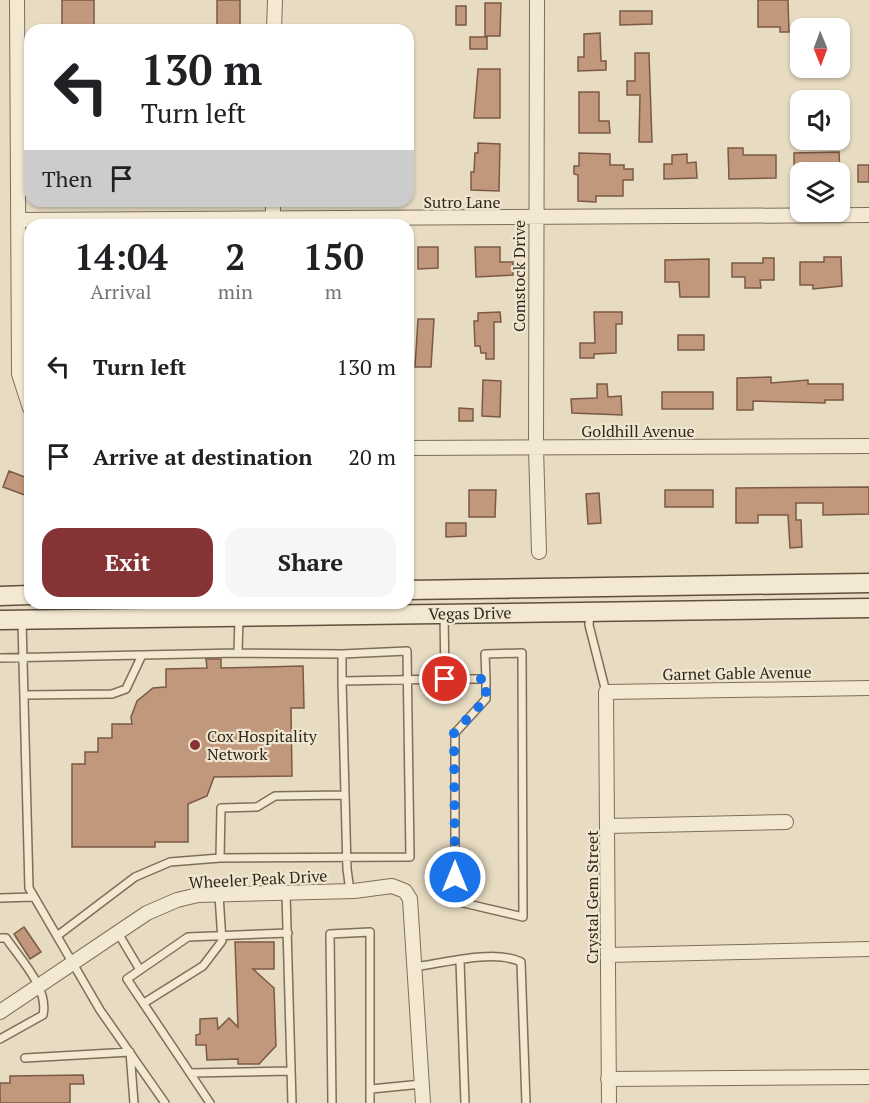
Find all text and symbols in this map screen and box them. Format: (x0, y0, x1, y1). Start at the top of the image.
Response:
north arrow (790, 18, 850, 78)
map controls (790, 18, 850, 222)
text: 130 m (141, 41, 262, 97)
icon: left (42, 48, 120, 126)
button: sound (790, 90, 850, 150)
text: Turn left (141, 95, 246, 131)
icon: arrive (105, 162, 138, 195)
button: layers (790, 162, 850, 222)
text: Then (42, 164, 93, 193)
street label: Sutro Lane (424, 191, 501, 213)
street label: Comstock Drive (508, 220, 530, 332)
text: 14:04 (74, 233, 168, 280)
text: 2 (225, 233, 246, 280)
text: 150 (303, 233, 364, 280)
text: Arrival (90, 278, 152, 305)
text: min (218, 278, 253, 305)
text: m (325, 278, 342, 305)
icon: left (42, 350, 75, 383)
text: Turn left (93, 352, 186, 381)
text: 130 m (336, 352, 396, 381)
street label: Goldhill Avenue (581, 420, 695, 442)
icon: arrive (42, 440, 75, 473)
text: Arrive at destination (93, 442, 312, 471)
text: 20 m (348, 442, 396, 471)
button: Exit (42, 528, 213, 597)
button: Share (225, 528, 396, 597)
street label: Vegas Drive (428, 601, 512, 625)
pin (419, 653, 470, 704)
street label: Garnet Gable Avenue (662, 661, 812, 685)
icon: arrive (428, 662, 461, 695)
place label: Cox Hospitality Network (207, 725, 318, 765)
marker: Cox Hospitality Network (188, 738, 202, 752)
street label: Crystal Gem Street (581, 830, 603, 964)
position arrow (423, 845, 487, 909)
street label: Wheeler Peak Drive (188, 864, 328, 894)

